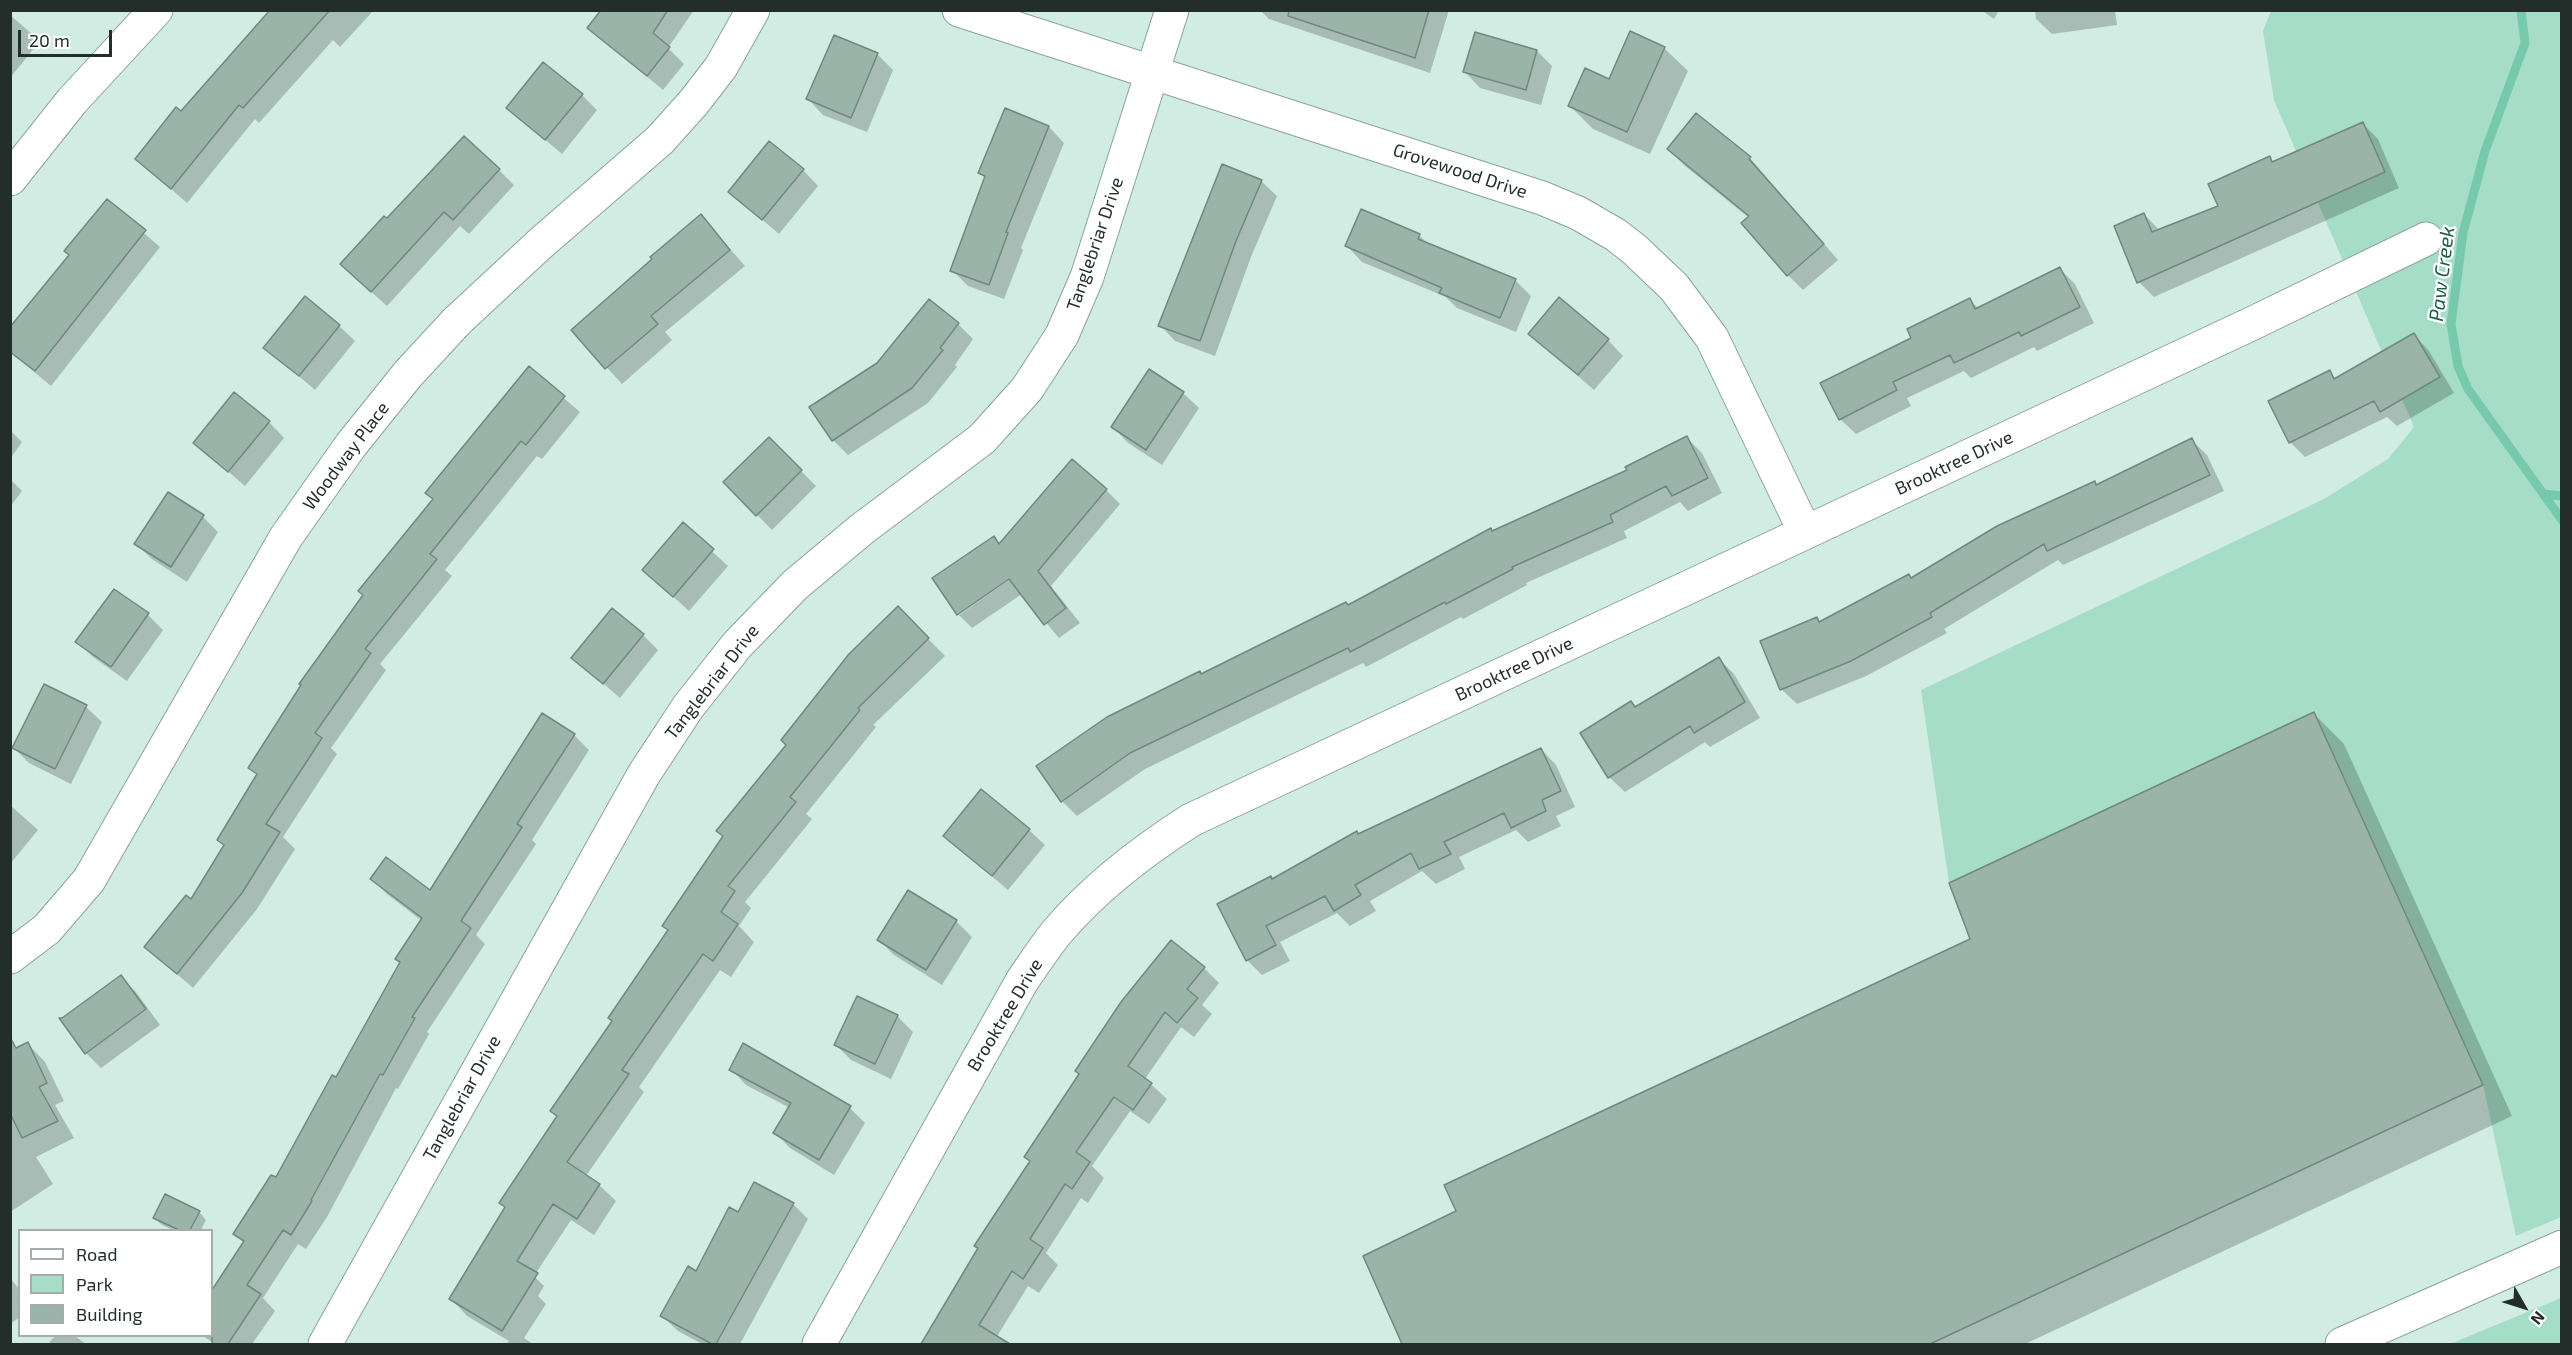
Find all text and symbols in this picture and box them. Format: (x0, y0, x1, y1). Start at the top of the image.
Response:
scale bar (21, 18, 116, 56)
text: 20 m (29, 29, 70, 51)
street label: Grovewood Drive (1390, 139, 1530, 203)
street label: Tanglebriar Drive (1062, 174, 1128, 314)
water label: Paw Creek (2424, 225, 2460, 323)
street label: Woodway Place (298, 398, 394, 514)
street label: Brooktree Drive (1892, 426, 2016, 500)
street label: Tanglebriar Drive (660, 620, 764, 744)
street label: Brooktree Drive (1452, 632, 1576, 706)
street label: Brooktree Drive (963, 955, 1047, 1075)
street label: Tanglebriar Drive (419, 1032, 505, 1164)
legend (18, 1229, 213, 1337)
text: Road (76, 1243, 117, 1265)
text: Park (76, 1273, 113, 1295)
north arrow (2494, 1277, 2554, 1337)
text: Building (76, 1303, 143, 1325)
text: N (2527, 1308, 2549, 1329)

